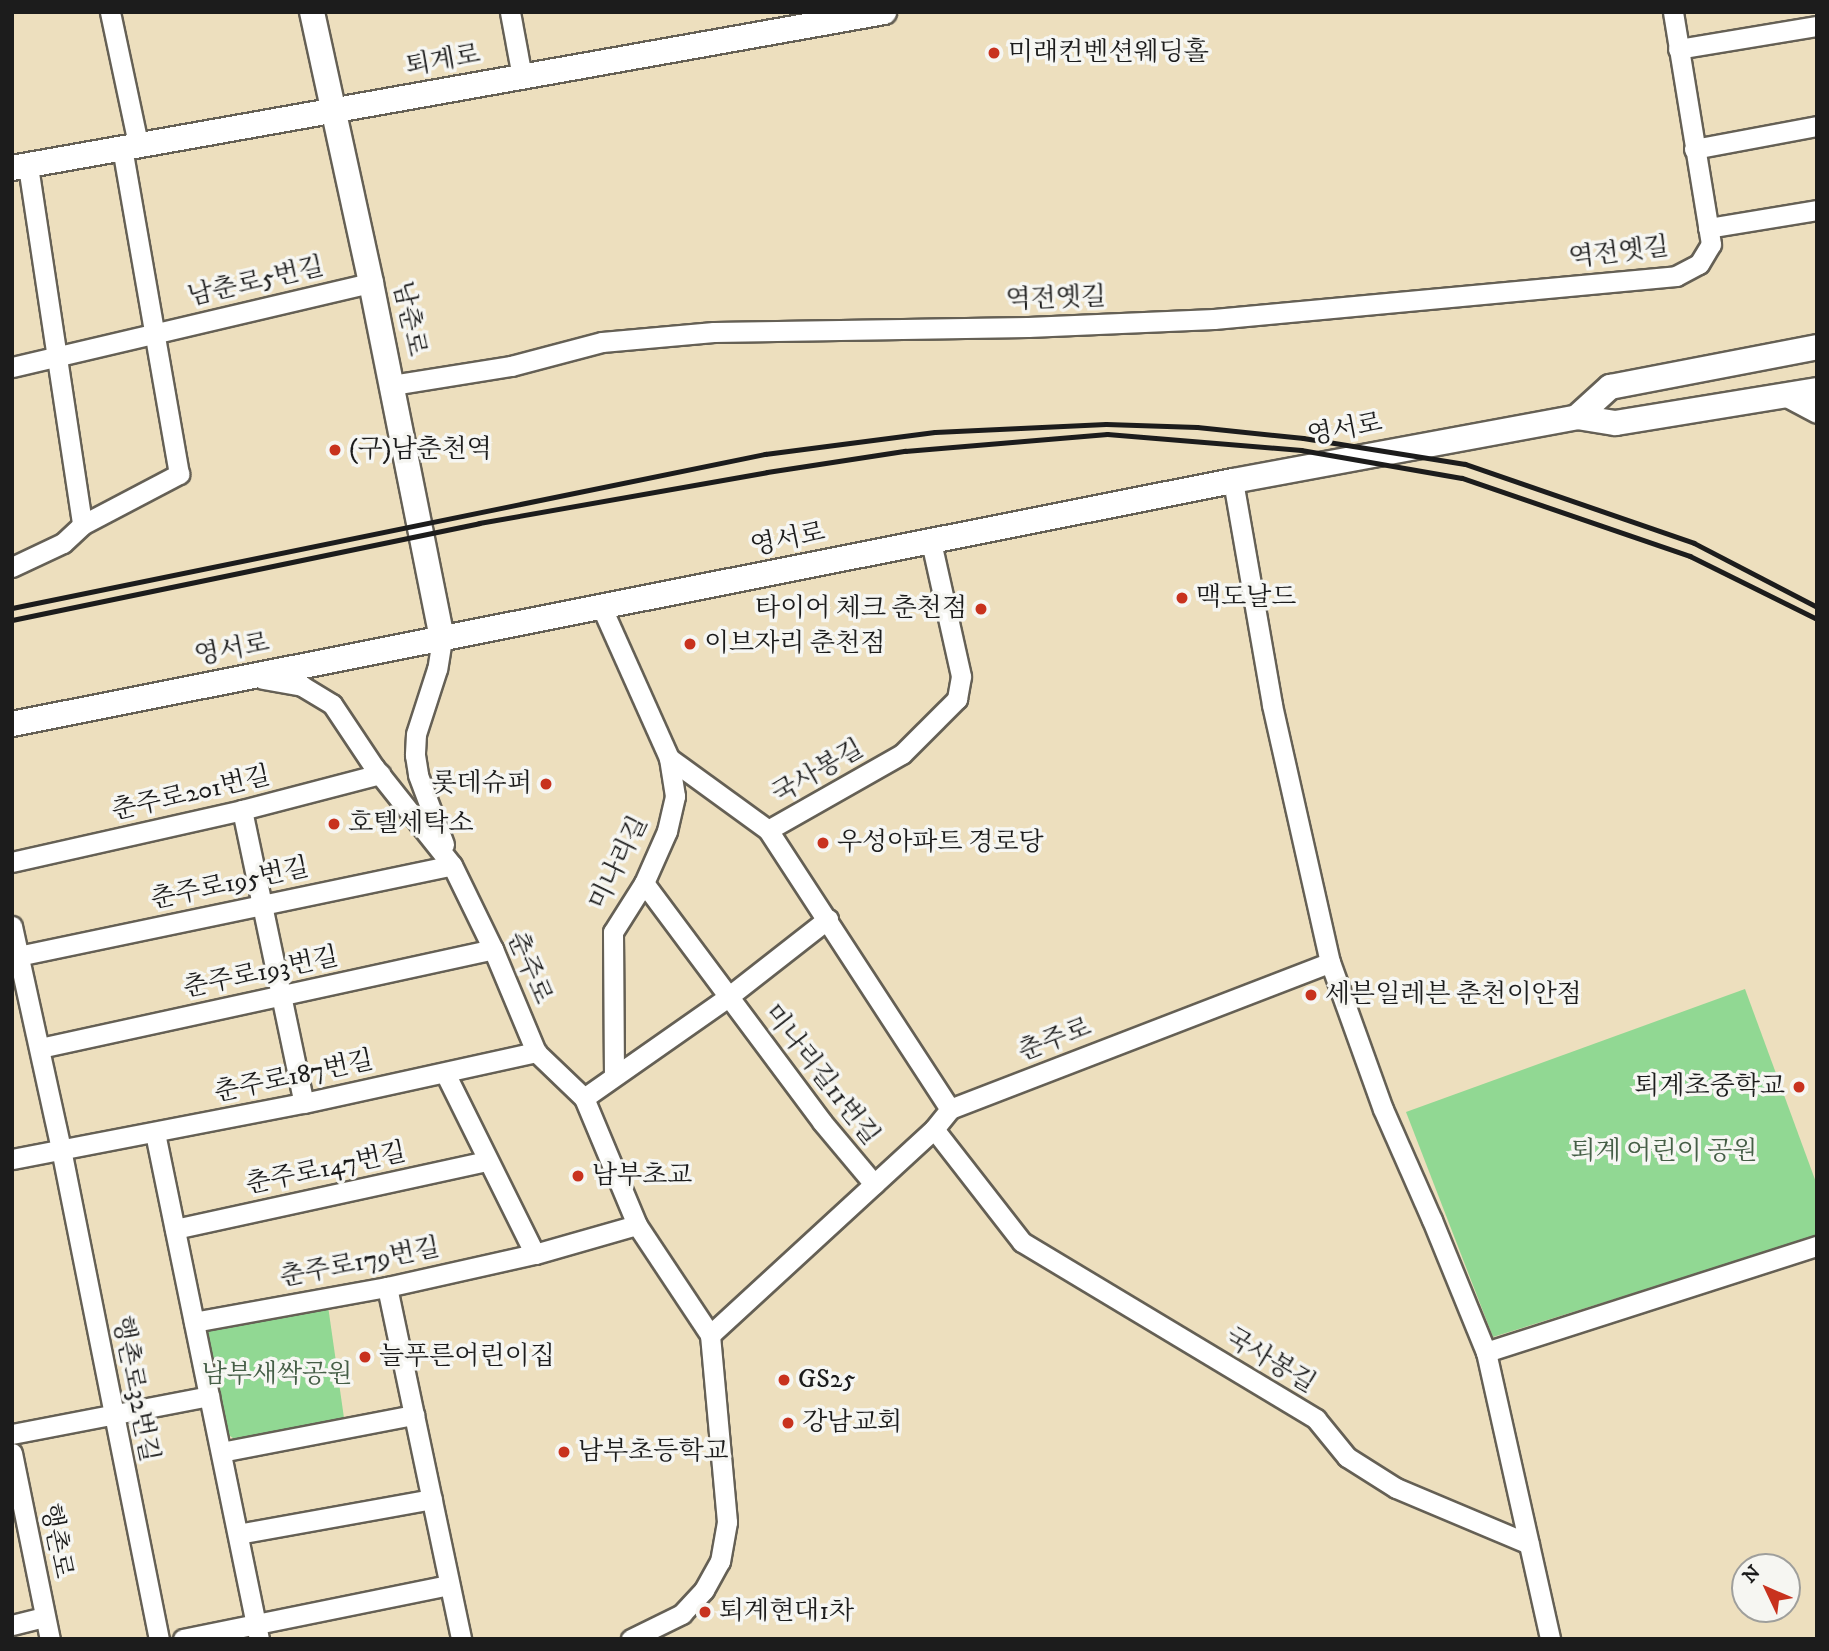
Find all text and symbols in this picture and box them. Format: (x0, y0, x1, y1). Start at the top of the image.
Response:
place label: 미래컨벤션웨딩홀 (1008, 37, 1209, 69)
street label: 퇴계로 (403, 39, 483, 83)
marker: 미래컨벤션웨딩홀 (986, 45, 1002, 61)
street label: 역전옛길 (1567, 231, 1671, 275)
street label: 남춘로5번길 (185, 251, 327, 313)
street label: 남춘로 (386, 279, 432, 359)
street label: 역전옛길 (1005, 282, 1107, 316)
street label: 영서로 (1305, 407, 1385, 453)
place label: (구)남춘천역 (349, 434, 492, 466)
marker: (구)남춘천역 (327, 442, 343, 458)
street label: 영서로 (748, 517, 828, 563)
place label: 맥도날드 (1196, 582, 1296, 614)
marker: 맥도날드 (1174, 590, 1190, 606)
place label: 타이어 체크 춘천점 (755, 593, 967, 625)
marker: 타이어 체크 춘천점 (973, 601, 989, 617)
street label: 영서로 (192, 627, 272, 673)
place label: 이브자리 춘천점 (704, 628, 885, 660)
marker: 이브자리 춘천점 (682, 636, 698, 652)
street label: 국사봉길 (767, 733, 869, 811)
street label: 춘주로201번길 (109, 761, 273, 827)
place label: 롯데슈퍼 (432, 768, 532, 800)
marker: 롯데슈퍼 (538, 776, 554, 792)
place label: 호텔세탁소 (348, 808, 474, 840)
street label: 미나리길 (583, 811, 655, 915)
marker: 호텔세탁소 (326, 816, 342, 832)
place label: 우성아파트 경로당 (837, 827, 1044, 859)
marker: 우성아파트 경로당 (815, 835, 831, 851)
street label: 춘주로195번길 (148, 852, 312, 916)
street label: 춘주로 (500, 927, 558, 1009)
street label: 춘주로193번길 (181, 941, 341, 1005)
place label: 세븐일레븐 춘천이안점 (1325, 979, 1582, 1011)
marker: 세븐일레븐 춘천이안점 (1303, 987, 1319, 1003)
street label: 미나리길11번길 (756, 998, 886, 1152)
street label: 춘주로 (1014, 1012, 1096, 1068)
street label: 춘주로187번길 (212, 1045, 376, 1109)
place label: 퇴계초중학교 (1634, 1071, 1785, 1103)
marker: 퇴계초중학교 (1791, 1079, 1807, 1095)
park label: 퇴계 어린이 공원 (1571, 1136, 1757, 1168)
street label: 춘주로147번길 (243, 1137, 409, 1201)
place label: 남부초교 (592, 1160, 692, 1192)
marker: 남부초교 (570, 1168, 586, 1184)
street label: 춘주로179번길 (278, 1232, 442, 1294)
street label: 행촌로32번길 (106, 1313, 164, 1465)
street label: 국사봉길 (1219, 1322, 1321, 1400)
place label: 늘푸른어린이집 (379, 1341, 555, 1373)
marker: 늘푸른어린이집 (357, 1349, 373, 1365)
park label: 남부새싹공원 (202, 1359, 352, 1391)
place label: GS25 (798, 1364, 855, 1396)
marker: GS25 (776, 1372, 792, 1388)
place label: 강남교회 (802, 1407, 902, 1439)
marker: 강남교회 (780, 1415, 796, 1431)
place label: 남부초등학교 (578, 1436, 729, 1468)
marker: 남부초등학교 (556, 1444, 572, 1460)
street label: 행촌로 (33, 1501, 79, 1581)
north arrow (1731, 1553, 1801, 1623)
text: N (1738, 1561, 1766, 1588)
place label: 퇴계현대1차 (719, 1596, 854, 1628)
marker: 퇴계현대1차 (697, 1604, 713, 1620)

